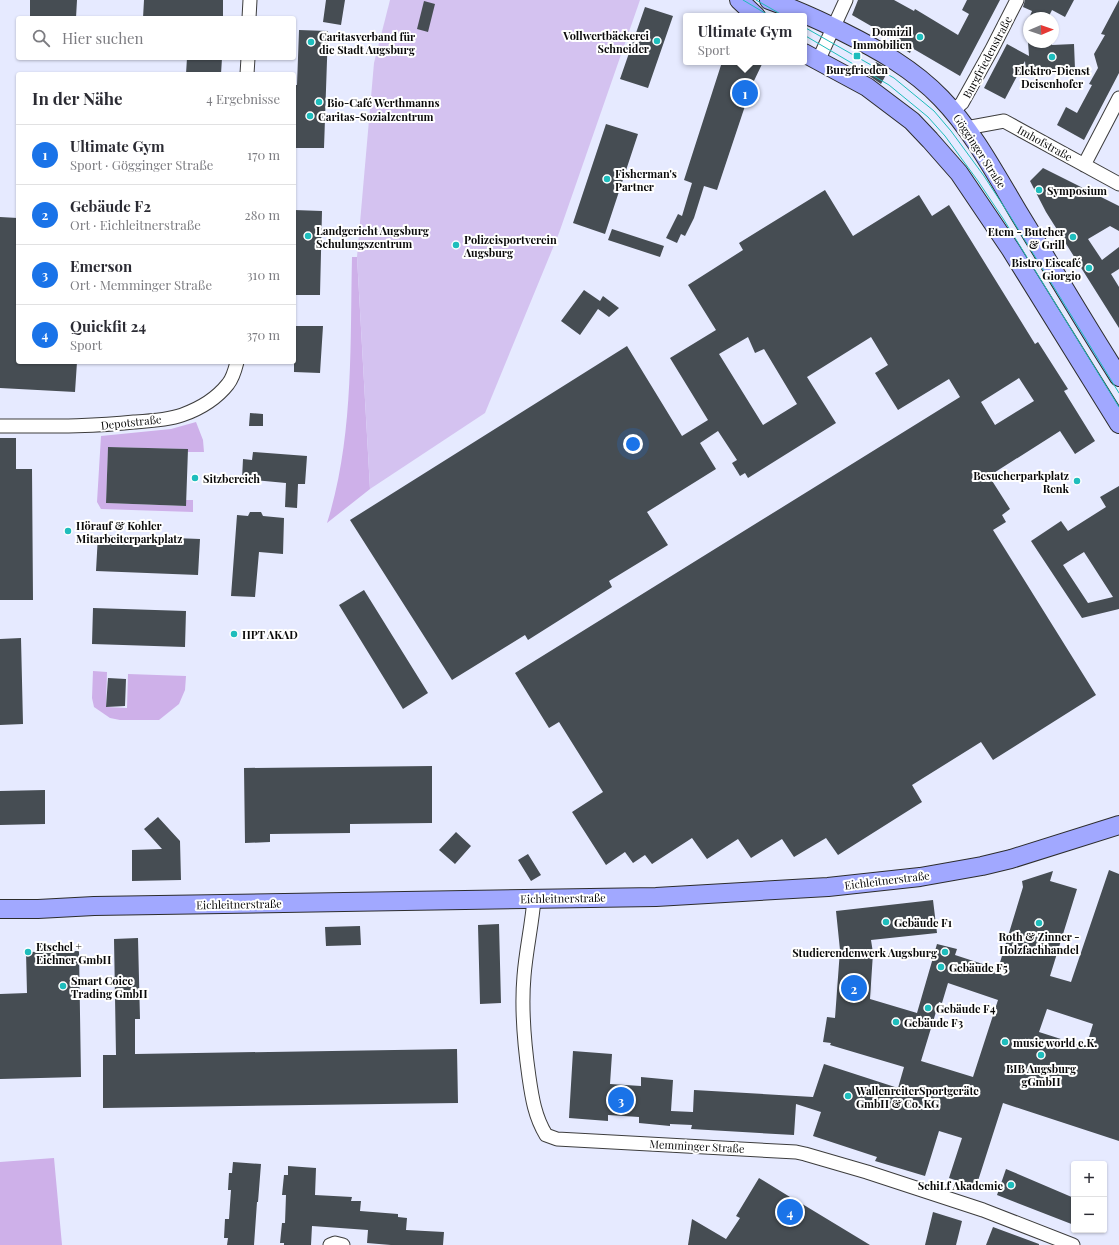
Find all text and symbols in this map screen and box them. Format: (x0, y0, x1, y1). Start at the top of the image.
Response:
north arrow (1023, 12, 1059, 48)
popup (683, 13, 807, 65)
street label: Burgfriedenstraße (959, 13, 1015, 101)
search box (16, 16, 296, 60)
text: Ultimate Gym (698, 21, 792, 41)
place label: Domizil Immobilien (853, 24, 913, 52)
icon: search (30, 27, 52, 49)
text: Hier suchen (62, 28, 144, 48)
place label: Vollwertbäckerei Schneider (562, 28, 650, 56)
place label: Caritasverband für die Stadt Augsburg (319, 29, 416, 57)
marker: Domizil Immobilien (915, 32, 925, 42)
marker: Vollwertbäckerei Schneider (652, 36, 662, 46)
marker: Caritasverband für die Stadt Augsburg (306, 37, 316, 47)
text: Sport (698, 41, 730, 58)
marker: Burgfrieden (852, 51, 862, 61)
marker: Elektro-Dienst Deisenhofer (1047, 52, 1057, 62)
place label: Burgfrieden (826, 62, 888, 77)
place label: Elektro-Dienst Deisenhofer (1014, 63, 1090, 91)
pin: 1 (732, 78, 758, 108)
text: In der Nähe (32, 87, 123, 109)
text: 4 Ergebnisse (206, 90, 280, 107)
place label: Bio-Café Werthmanns (327, 95, 439, 110)
marker: Bio-Café Werthmanns (314, 97, 324, 107)
place label: Caritas-Sozialzentrum (318, 109, 434, 124)
marker: Caritas-Sozialzentrum (305, 111, 315, 121)
street label: Gögginger Straße (950, 111, 1010, 191)
street label: Imhofstraße (1015, 122, 1076, 165)
text: Ultimate Gym (70, 136, 165, 156)
text: 1 (43, 146, 47, 163)
text: 170 m (247, 146, 280, 163)
text: Sport · Gögginger Straße (70, 156, 213, 173)
place label: Fisherman's Partner (615, 166, 677, 194)
marker: Fisherman's Partner (602, 174, 612, 184)
place label: Symposium (1047, 183, 1107, 198)
marker: Symposium (1034, 185, 1044, 195)
text: Gebäude F2 (70, 196, 151, 216)
text: 2 (42, 206, 48, 223)
text: 280 m (244, 206, 280, 223)
text: Ort · Eichleitnerstraße (70, 216, 201, 233)
place label: Landgericht Augsburg Schulungszentrum (316, 223, 430, 251)
place label: Etem - Butcher & Grill (988, 224, 1066, 252)
marker: Landgericht Augsburg Schulungszentrum (303, 231, 313, 241)
place label: Polizeisportverein Augsburg (463, 232, 557, 260)
marker: Etem - Butcher & Grill (1068, 232, 1078, 242)
marker: Polizeisportverein Augsburg (451, 240, 461, 250)
place label: Bistro Eiscafé Giorgio (1012, 255, 1081, 283)
text: Emerson (70, 256, 132, 276)
marker: Bistro Eiscafé Giorgio (1084, 263, 1094, 273)
text: 3 (42, 266, 48, 283)
text: 310 m (247, 266, 280, 283)
text: Ort · Memminger Straße (70, 276, 212, 293)
text: Quickfit 24 (70, 316, 146, 336)
text: 4 (42, 326, 48, 343)
text: 370 m (246, 326, 280, 343)
text: Sport (70, 336, 102, 353)
street label: Depotstraße (100, 411, 163, 433)
your location (623, 434, 643, 454)
place label: Besucherparkplatz Renk (973, 468, 1070, 496)
place label: Sitzbereich (203, 471, 260, 486)
marker: Sitzbereich (190, 473, 200, 483)
marker: Besucherparkplatz Renk (1072, 476, 1082, 486)
place label: Hörauf & Kohler Mitarbeiterparkplatz (76, 518, 182, 546)
marker: Hörauf & Kohler Mitarbeiterparkplatz (63, 526, 73, 536)
place label: HPT AKAD (242, 627, 298, 642)
marker: HPT AKAD (229, 629, 239, 639)
street label: Eichleitnerstraße (844, 867, 931, 893)
street label: Eichleitnerstraße (520, 890, 606, 906)
street label: Eichleitnerstraße (196, 896, 282, 912)
place label: Gebäude F1 (894, 915, 952, 930)
marker: Gebäude F1 (881, 917, 891, 927)
marker: Roth & Zinner - Holzfachhandel (1034, 918, 1044, 928)
place label: Roth & Zinner - Holzfachhandel (998, 929, 1080, 957)
place label: Etschel + Eichner GmbH (36, 939, 112, 967)
place label: Studierendenwerk Augsburg (792, 945, 938, 960)
marker: Etschel + Eichner GmbH (23, 947, 33, 957)
marker: Studierendenwerk Augsburg (940, 947, 950, 957)
place label: Gebäude F5 (949, 960, 1008, 975)
marker: Gebäude F5 (936, 962, 946, 972)
place label: Smart Coice Trading GmbH (71, 973, 148, 1001)
pin: 2 (841, 973, 867, 1003)
marker: Smart Coice Trading GmbH (58, 981, 68, 991)
place label: Gebäude F4 (936, 1001, 996, 1016)
marker: Gebäude F4 (923, 1003, 933, 1013)
place label: Gebäude F3 (904, 1015, 963, 1030)
marker: Gebäude F3 (891, 1017, 901, 1027)
place label: music world e.K. (1013, 1035, 1097, 1050)
marker: music world e.K. (1000, 1037, 1010, 1047)
marker: BIB Augsburg gGmbH (1036, 1050, 1046, 1060)
place label: BIB Augsburg gGmbH (1006, 1061, 1077, 1089)
place label: WallenreiterSportgeräte GmbH & Co. KG (855, 1083, 979, 1111)
pin: 3 (608, 1085, 634, 1115)
marker: WallenreiterSportgeräte GmbH & Co. KG (843, 1091, 853, 1101)
street label: Memminger Straße (649, 1136, 745, 1156)
map controls (1071, 1161, 1107, 1233)
button: + (1071, 1161, 1107, 1197)
place label: SchiLf Akademie (918, 1178, 1003, 1193)
marker: SchiLf Akademie (1006, 1180, 1016, 1190)
pin: 4 (777, 1197, 803, 1227)
button: − (1071, 1197, 1107, 1233)

